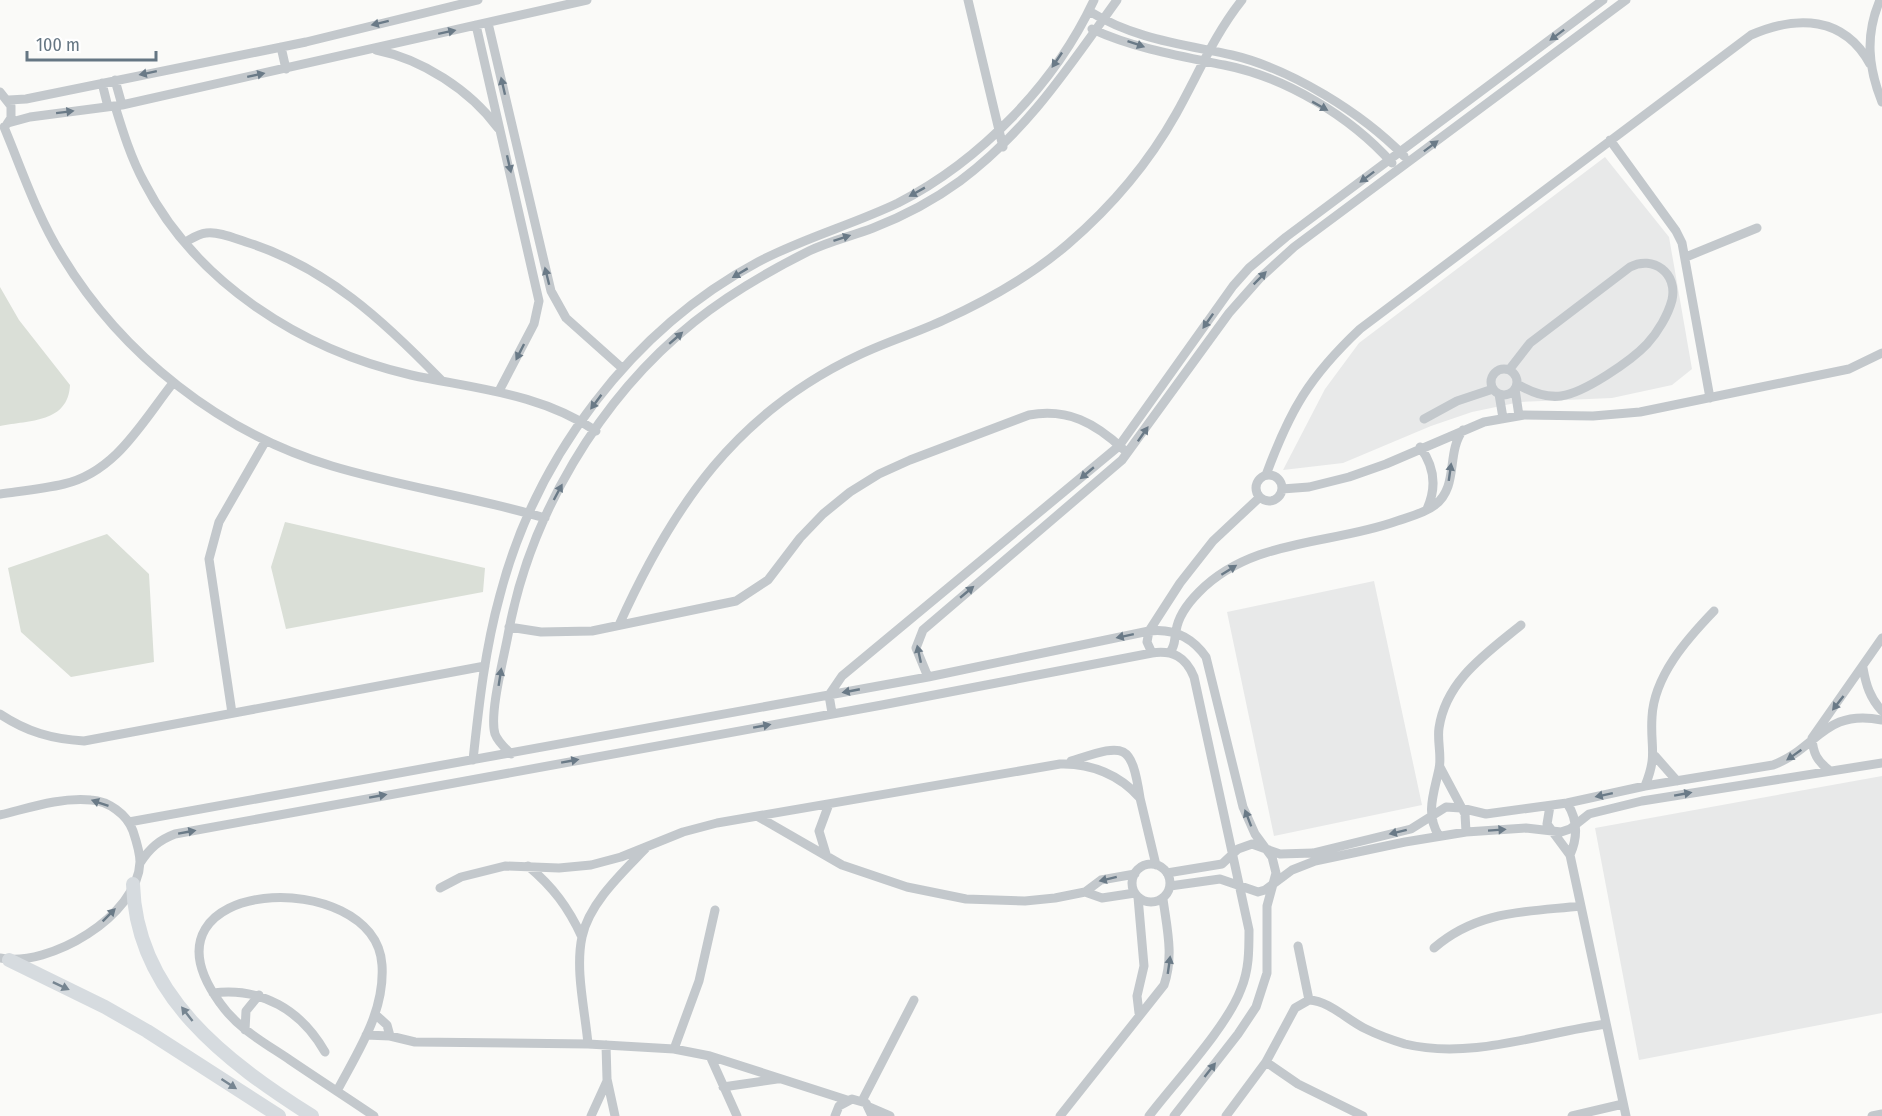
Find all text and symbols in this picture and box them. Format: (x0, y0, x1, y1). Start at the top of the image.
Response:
one-way arrow (371, 19, 389, 28)
scale bar (27, 24, 156, 62)
one-way arrow (437, 27, 456, 36)
one-way arrow (1549, 29, 1565, 41)
text: 100 m (36, 34, 80, 56)
one-way arrow (1127, 40, 1145, 50)
one-way arrow (1051, 51, 1063, 67)
one-way arrow (139, 69, 158, 78)
one-way arrow (247, 70, 266, 79)
one-way arrow (498, 76, 507, 95)
one-way arrow (1312, 100, 1328, 111)
one-way arrow (56, 108, 75, 117)
one-way arrow (1423, 141, 1438, 153)
one-way arrow (504, 155, 514, 173)
one-way arrow (1359, 171, 1375, 183)
one-way arrow (908, 187, 925, 197)
one-way arrow (833, 233, 851, 242)
one-way arrow (541, 267, 551, 285)
one-way arrow (732, 267, 748, 278)
one-way arrow (1253, 271, 1267, 286)
one-way arrow (1202, 313, 1214, 328)
one-way arrow (668, 332, 683, 345)
one-way arrow (515, 343, 525, 360)
one-way arrow (590, 394, 602, 409)
one-way arrow (1137, 427, 1149, 442)
one-way arrow (1446, 462, 1455, 481)
one-way arrow (1080, 466, 1095, 479)
one-way arrow (553, 483, 563, 501)
one-way arrow (1221, 564, 1237, 575)
one-way arrow (959, 586, 974, 599)
one-way arrow (1115, 632, 1134, 641)
one-way arrow (914, 644, 923, 663)
one-way arrow (496, 667, 505, 686)
one-way arrow (841, 686, 860, 695)
one-way arrow (1831, 695, 1844, 711)
one-way arrow (753, 721, 772, 730)
one-way arrow (1786, 749, 1802, 761)
one-way arrow (561, 757, 580, 766)
one-way arrow (1674, 789, 1693, 798)
one-way arrow (1594, 791, 1613, 800)
one-way arrow (369, 792, 388, 801)
one-way arrow (91, 798, 109, 808)
one-way arrow (1242, 808, 1252, 826)
one-way arrow (1487, 826, 1506, 835)
one-way arrow (177, 827, 196, 836)
one-way arrow (1388, 828, 1407, 837)
one-way arrow (1099, 875, 1117, 885)
one-way arrow (102, 908, 116, 923)
one-way arrow (1164, 955, 1173, 974)
one-way arrow (53, 982, 70, 991)
one-way arrow (181, 1006, 193, 1021)
one-way arrow (1203, 1062, 1216, 1078)
one-way arrow (221, 1078, 237, 1090)

